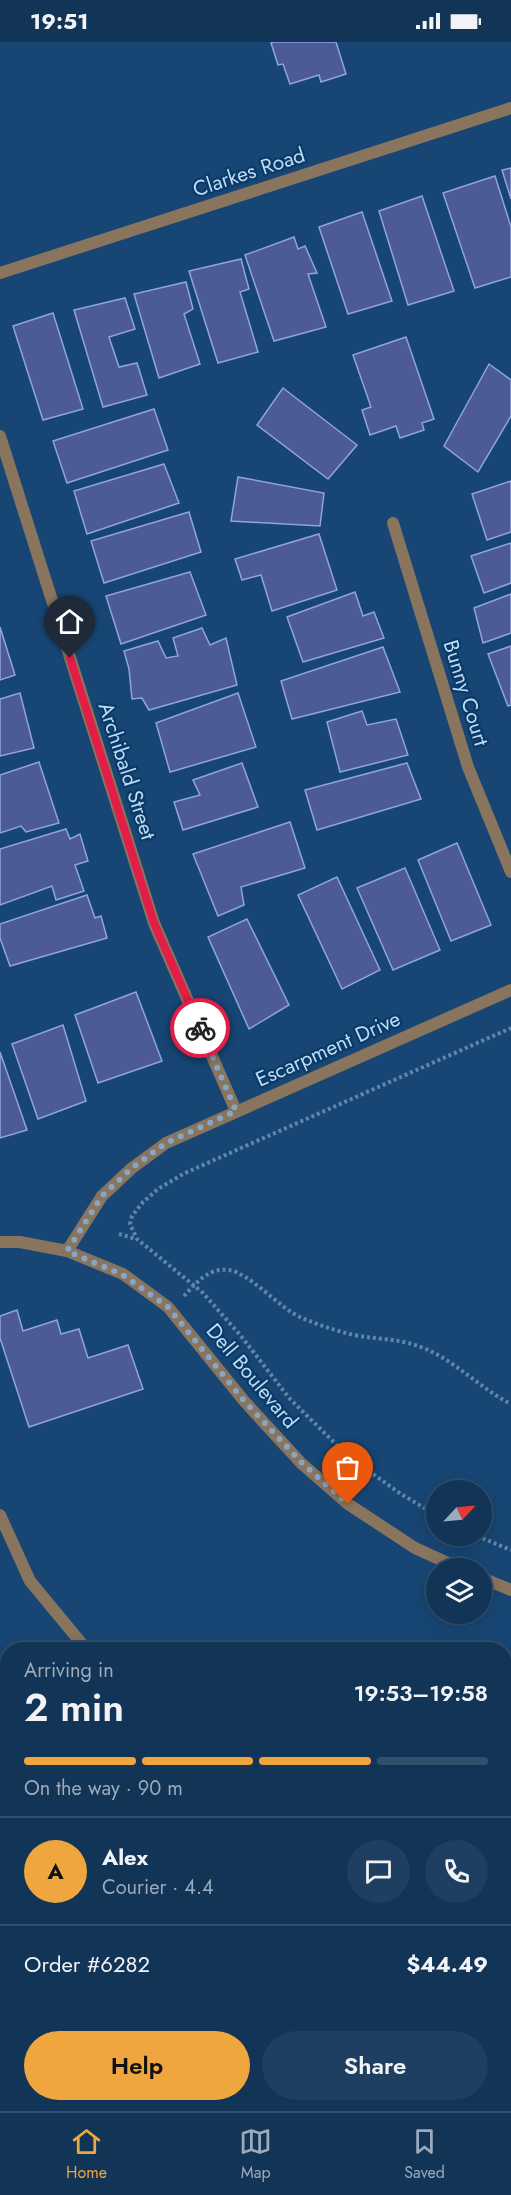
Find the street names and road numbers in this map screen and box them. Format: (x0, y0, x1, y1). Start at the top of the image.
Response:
street label: Clarkes Road (189, 140, 309, 204)
street label: Bunny Court (436, 636, 496, 750)
street label: Archibald Street (91, 699, 163, 843)
street label: Escarpment Drive (251, 1004, 405, 1094)
street label: Dell Boulevard (199, 1317, 305, 1435)

